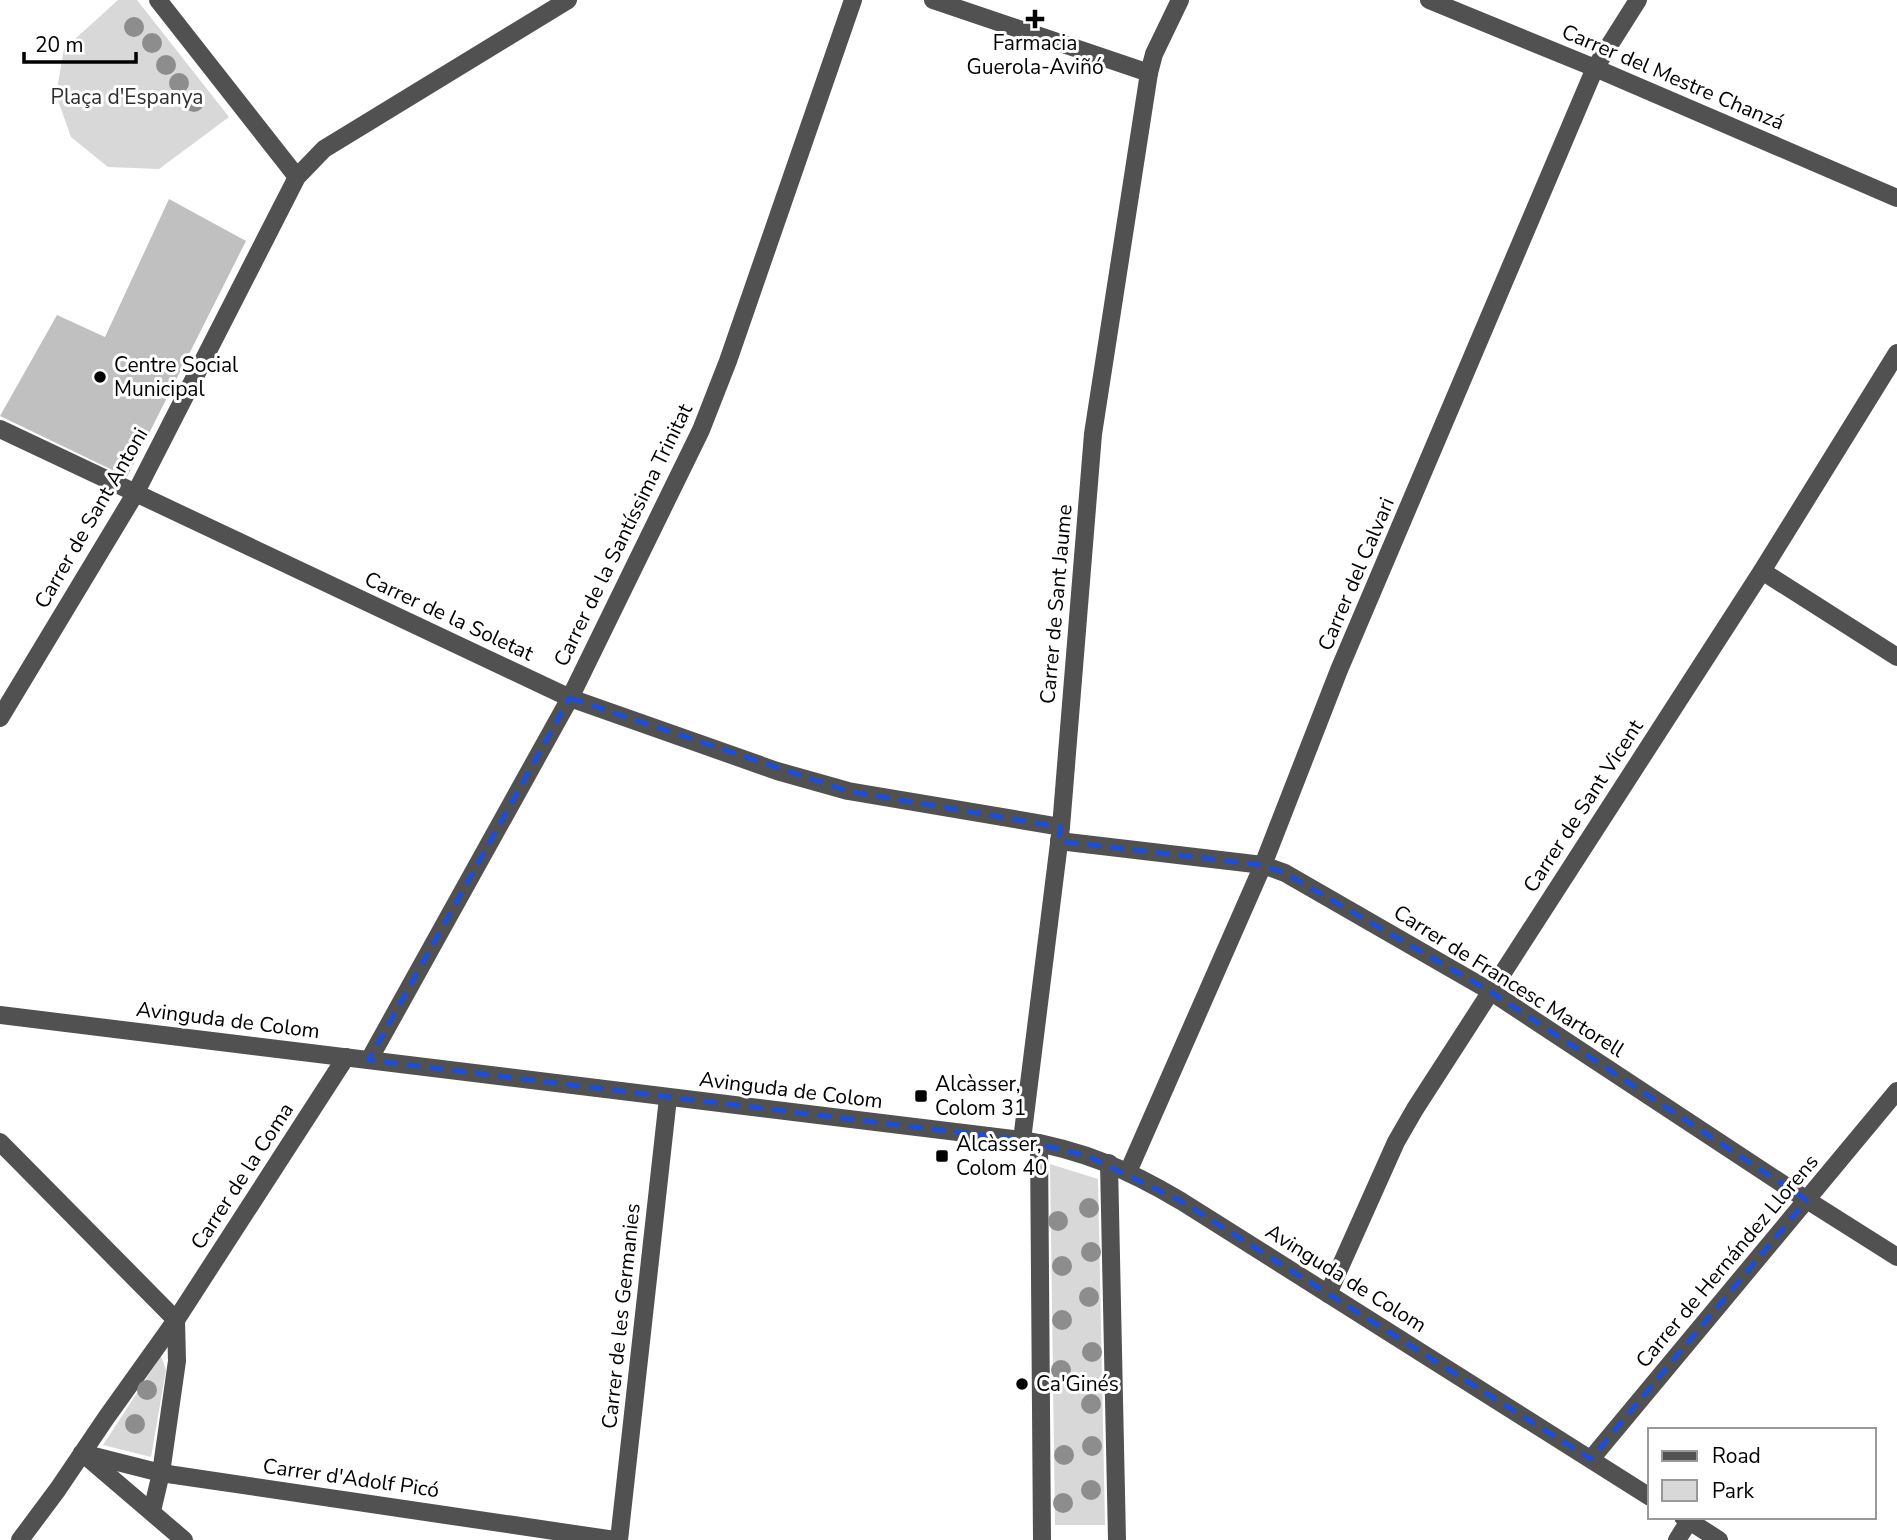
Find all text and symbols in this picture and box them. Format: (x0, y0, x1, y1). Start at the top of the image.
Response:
marker: Farmacia Guerola-Aviñó (1027, 11, 1043, 27)
street label: Carrer del Mestre Chanzá (1557, 17, 1789, 137)
scale bar (24, 21, 136, 65)
place label: Farmacia Guerola-Aviñó (966, 29, 1104, 81)
text: 20 m (35, 31, 84, 59)
park label: Plaça d'Espanya (51, 83, 203, 111)
place label: Centre Social Municipal (114, 351, 239, 403)
marker: Centre Social Municipal (92, 369, 108, 385)
street label: Carrer de la Santíssima Trinitat (547, 398, 699, 671)
street label: Carrer de Sant Antoni (28, 422, 154, 614)
street label: Carrer del Calvari (1311, 493, 1401, 655)
street label: Carrer de Sant Jaume (1033, 503, 1079, 705)
street label: Carrer de la Soletat (360, 565, 538, 668)
street label: Carrer de Sant Vicent (1517, 714, 1650, 898)
street label: Carrer de Francesc Martorell (1388, 898, 1630, 1064)
street label: Avinguda de Colom (135, 995, 321, 1045)
street label: Avinguda de Colom (698, 1065, 884, 1115)
place label: Alcàsser, Colom 31 (935, 1070, 1026, 1122)
marker: Alcàsser, Colom 31 (913, 1088, 929, 1104)
street label: Carrer de la Coma (184, 1097, 300, 1255)
place label: Alcàsser, Colom 40 (956, 1130, 1047, 1182)
marker: Alcàsser, Colom 40 (934, 1148, 950, 1164)
street label: Carrer de Hernández Llorens (1629, 1148, 1825, 1374)
street label: Carrer de les Germanies (595, 1202, 647, 1430)
street label: Avinguda de Colom (1260, 1217, 1432, 1339)
place label: Ca'Ginés (1036, 1370, 1119, 1398)
marker: Ca'Ginés (1014, 1376, 1030, 1392)
legend (1648, 1428, 1876, 1519)
text: Road (1712, 1442, 1761, 1470)
street label: Carrer d'Adolf Picó (261, 1452, 441, 1504)
text: Park (1712, 1477, 1754, 1505)

